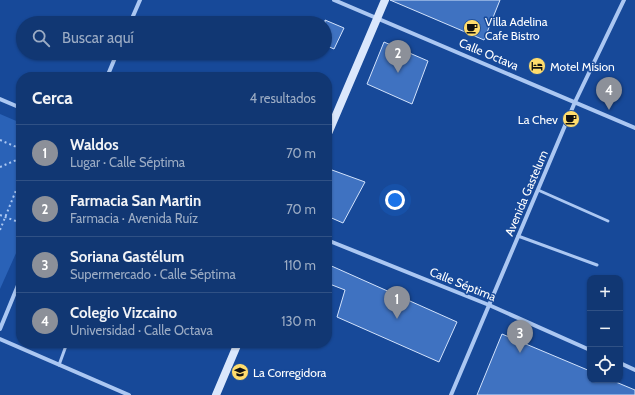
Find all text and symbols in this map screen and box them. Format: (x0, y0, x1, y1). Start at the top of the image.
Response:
place label: Villa Adelina Cafe Bistro (485, 14, 548, 43)
search box (16, 16, 332, 60)
cafe icon: Villa Adelina Cafe Bistro (462, 18, 482, 38)
icon: search (30, 27, 52, 49)
text: Buscar aquí (62, 29, 134, 47)
street label: Calle Octava (457, 35, 521, 73)
pin: 2 (385, 40, 411, 73)
hotel icon: Motel Mision (527, 56, 547, 76)
place label: Motel Mision (550, 59, 615, 74)
pin: 4 (596, 77, 622, 110)
text: Cerca (32, 88, 73, 108)
text: 4 resultados (249, 90, 316, 106)
cafe icon: La Chev (561, 109, 581, 129)
place label: La Chev (518, 112, 558, 127)
text: Waldos (70, 136, 119, 154)
text: 1 (43, 145, 47, 161)
text: 70 m (286, 145, 316, 161)
street label: Avenida Gastelum (501, 148, 551, 238)
text: Lugar · Calle Séptima (70, 154, 185, 170)
your location (385, 190, 405, 210)
text: Farmacia San Martin (70, 192, 201, 210)
text: 2 (42, 201, 48, 217)
text: 70 m (286, 201, 316, 217)
text: Farmacia · Avenida Ruíz (70, 210, 198, 226)
text: Soriana Gastélum (70, 248, 184, 266)
text: 3 (41, 257, 49, 273)
text: 110 m (284, 257, 316, 273)
street label: Calle Séptima (428, 264, 499, 304)
text: Supermercado · Calle Séptima (70, 266, 236, 282)
map controls (587, 275, 623, 383)
button: + (587, 275, 623, 311)
pin: 1 (384, 286, 410, 319)
text: Colegio Vizcaino (70, 304, 177, 322)
button: − (587, 311, 623, 347)
text: 4 (41, 313, 49, 329)
text: 130 m (281, 313, 316, 329)
pin: 3 (507, 320, 533, 353)
text: Universidad · Calle Octava (70, 322, 213, 338)
button: locate (587, 347, 623, 383)
school or university icon: La Corregidora (230, 362, 250, 382)
place label: La Corregidora (253, 365, 327, 380)

